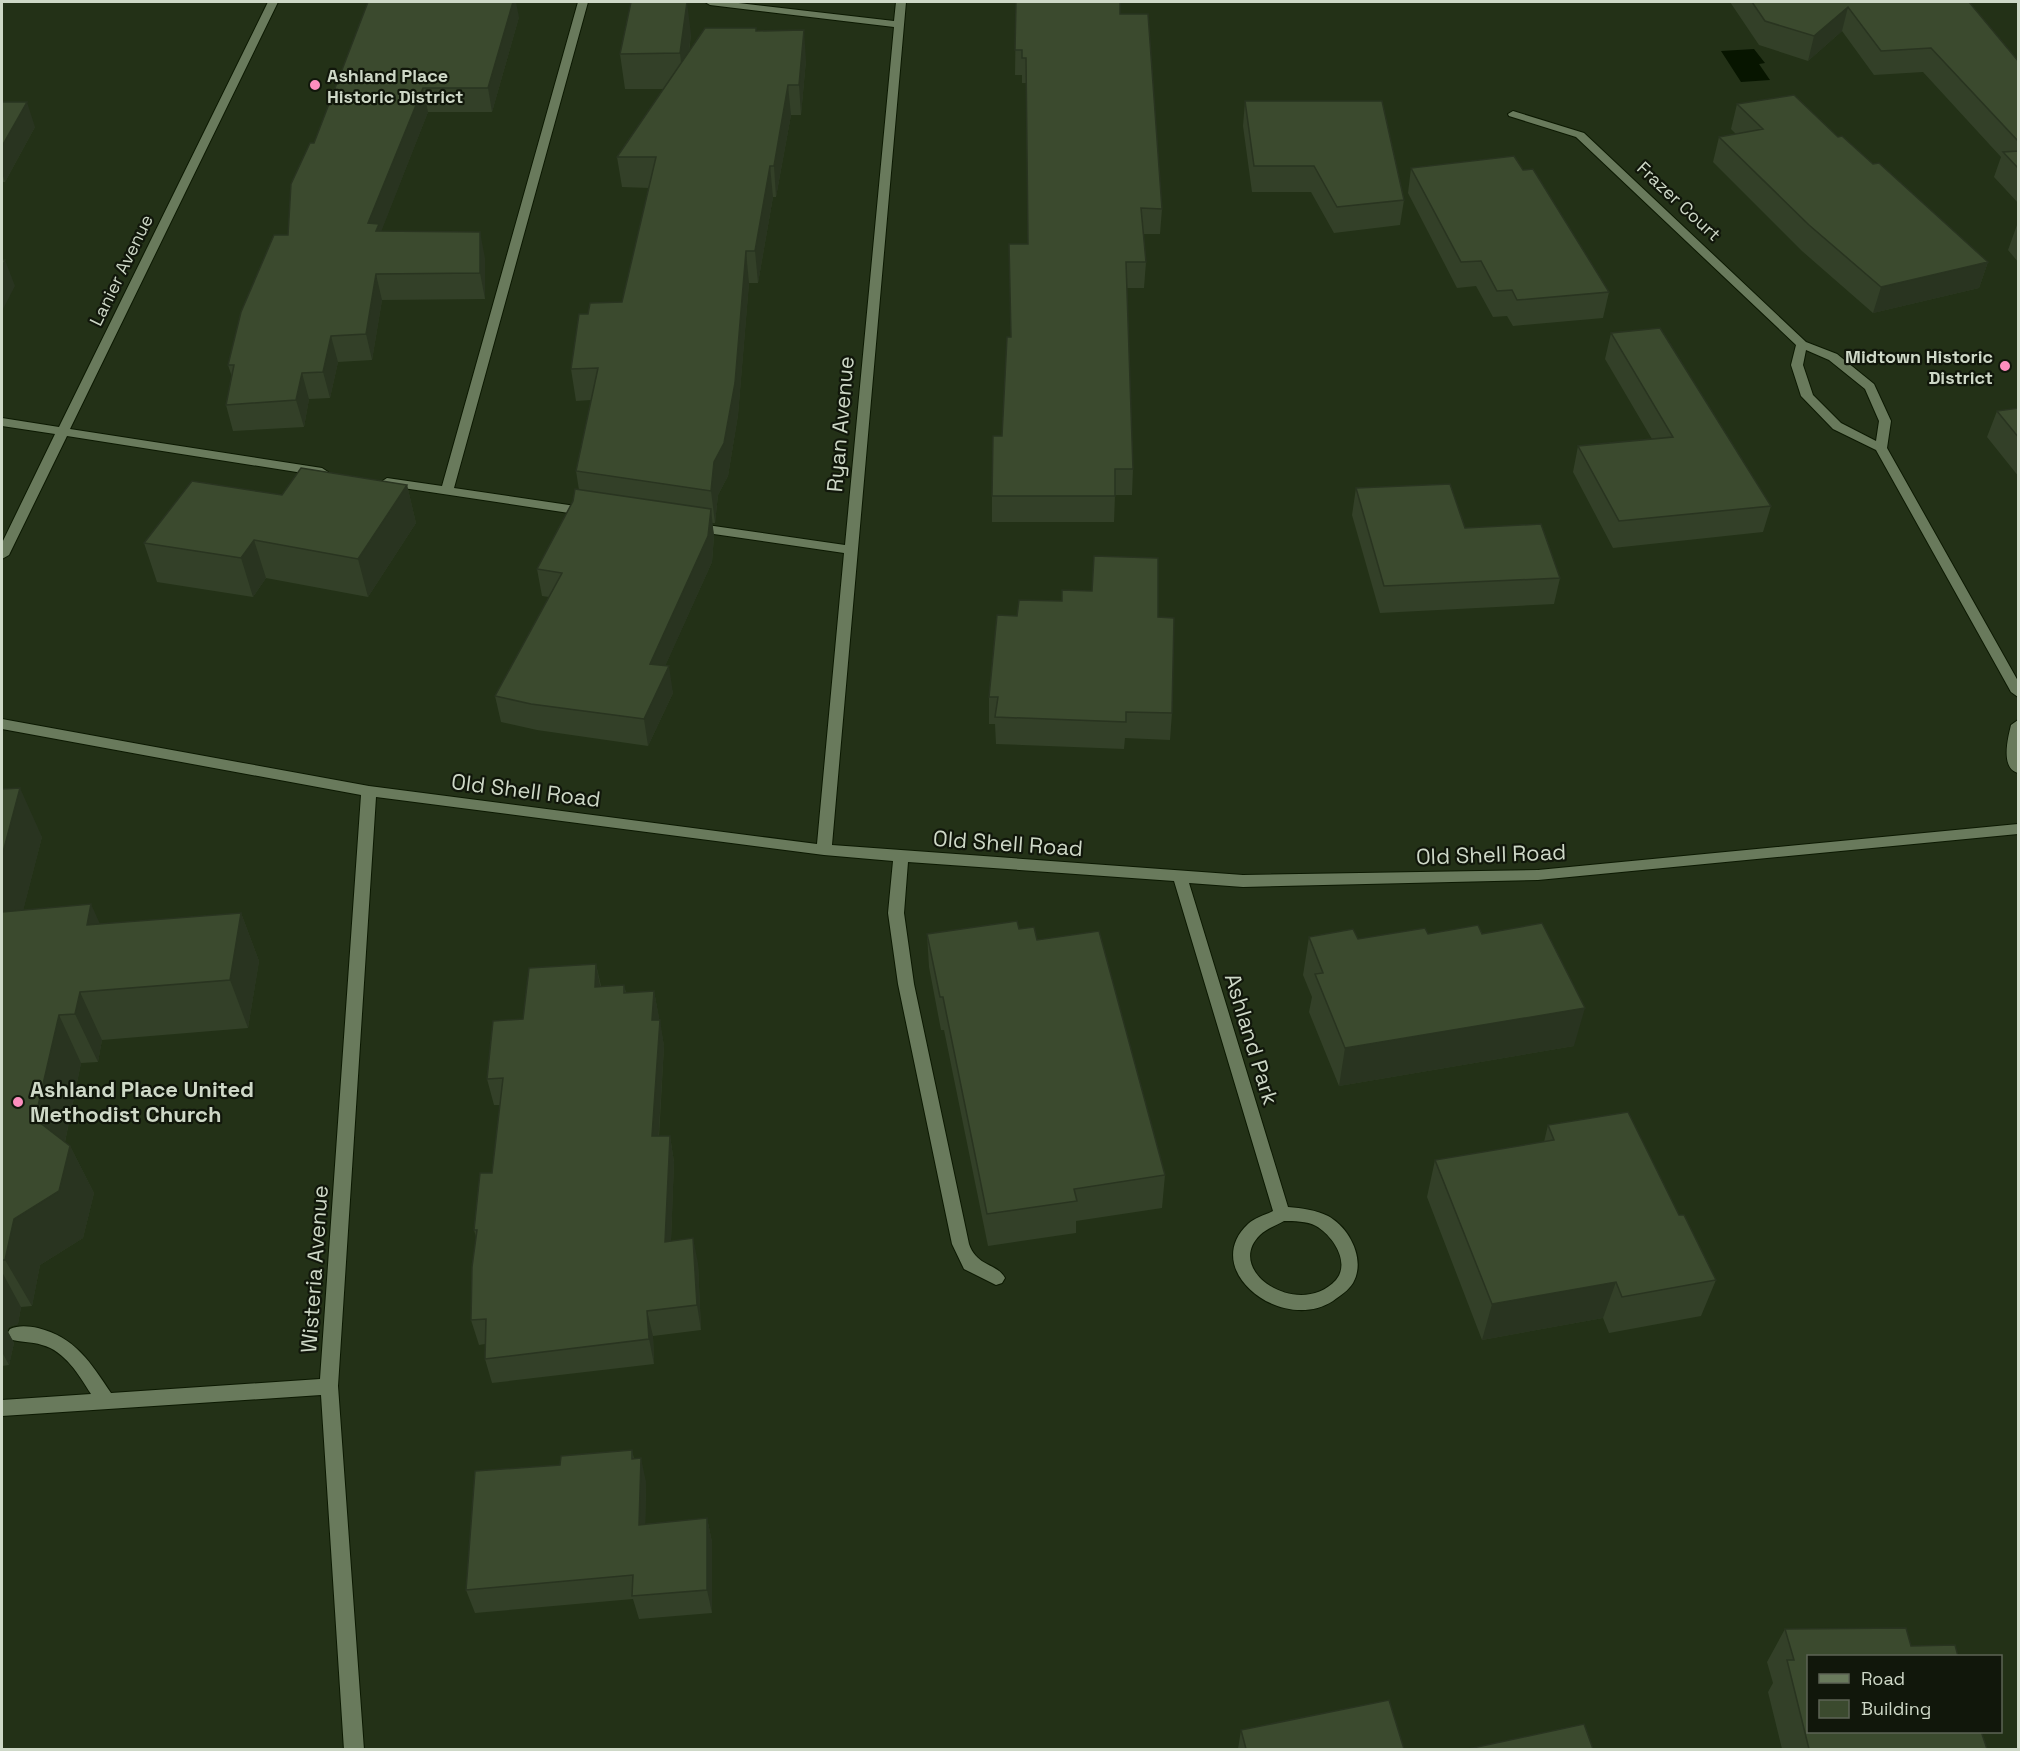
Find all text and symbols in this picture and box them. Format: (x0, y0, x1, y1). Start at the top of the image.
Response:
place label: Ashland Place Historic District (327, 64, 463, 108)
marker: Ashland Place Historic District (308, 78, 322, 92)
street label: Frazer Court (1632, 156, 1726, 246)
street label: Lanier Avenue (84, 211, 158, 329)
place label: Midtown Historic District (1845, 345, 1993, 389)
street label: Ryan Avenue (820, 355, 860, 493)
marker: Midtown Historic District (1998, 359, 2012, 373)
street label: Old Shell Road (450, 767, 602, 813)
street label: Old Shell Road (932, 824, 1084, 862)
street label: Old Shell Road (1415, 837, 1567, 871)
street label: Ashland Park (1219, 970, 1285, 1108)
place label: Ashland Place United Methodist Church (30, 1075, 254, 1128)
marker: Ashland Place United Methodist Church (11, 1095, 25, 1109)
street label: Wisteria Avenue (294, 1184, 334, 1354)
legend (1807, 1655, 2002, 1733)
text: Road (1861, 1667, 1905, 1690)
text: Building (1861, 1697, 1931, 1720)

